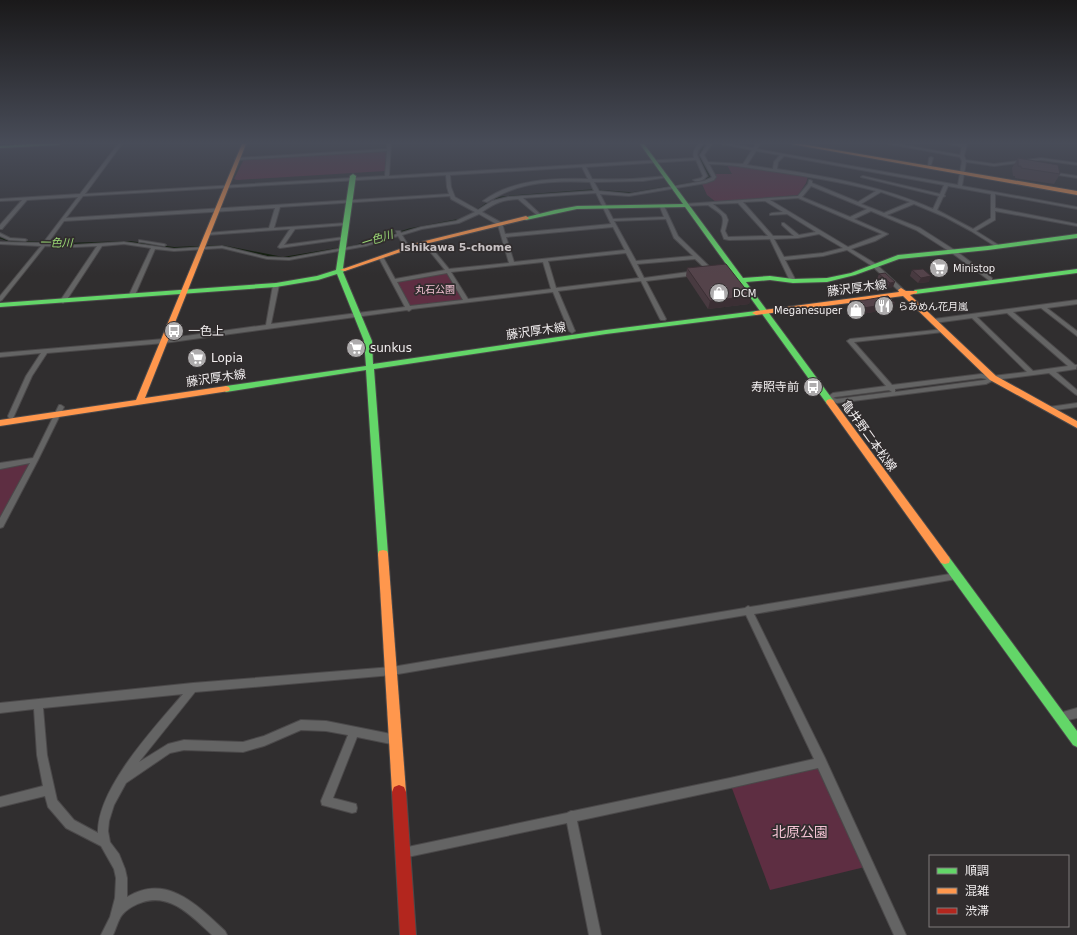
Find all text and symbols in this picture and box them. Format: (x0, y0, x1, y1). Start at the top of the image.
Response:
water label: 一色川 (359, 228, 396, 250)
water label: 一色川 (39, 236, 74, 250)
district label: Ishikawa 5-chome (400, 241, 512, 254)
supermarket icon: Ministop (928, 257, 950, 279)
place label: Ministop (953, 263, 995, 274)
street label: 藤沢厚木線 (826, 277, 888, 299)
shop icon: DCM (708, 282, 730, 304)
park label: 丸石公園 (415, 284, 455, 295)
place label: DCM (733, 288, 756, 299)
restaurant icon: らあめん花月嵐 (873, 295, 895, 317)
shop icon: Meganesuper (845, 299, 867, 321)
place label: らあめん花月嵐 (898, 301, 968, 312)
place label: Meganesuper (774, 305, 843, 316)
bus stop icon: 一色上 (163, 320, 185, 342)
street label: 藤沢厚木線 (505, 320, 567, 342)
place label: 一色上 (188, 324, 224, 338)
supermarket icon: sunkus (345, 337, 367, 359)
place label: sunkus (370, 341, 412, 355)
supermarket icon: Lopia (186, 347, 208, 369)
place label: Lopia (211, 351, 243, 365)
street label: 藤沢厚木線 (185, 367, 247, 389)
bus stop icon: 寿照寺前 (802, 376, 824, 398)
place label: 寿照寺前 (751, 380, 799, 394)
street label: 亀井野二本松線 (839, 398, 899, 474)
park label: 北原公園 (772, 824, 828, 840)
legend (929, 855, 1069, 927)
text: 順調 (965, 864, 989, 878)
text: 混雑 (965, 884, 989, 898)
text: 渋滞 (965, 904, 989, 918)

